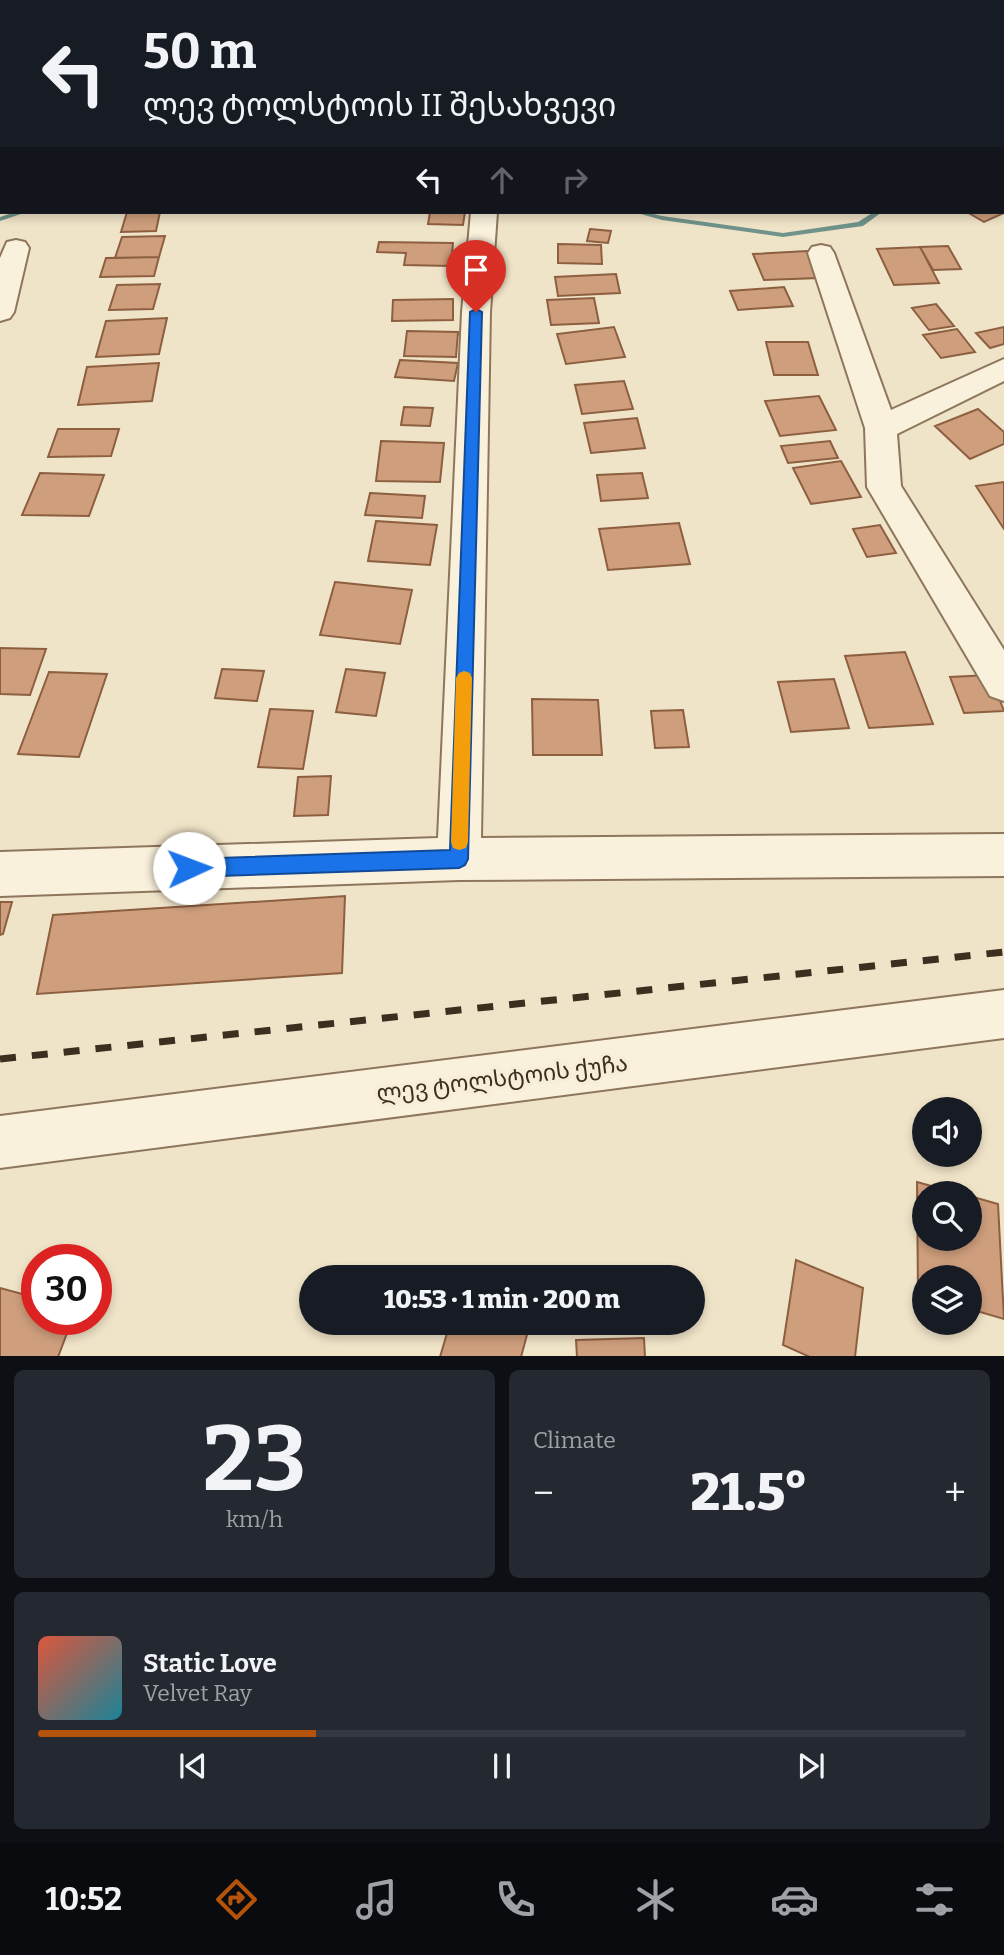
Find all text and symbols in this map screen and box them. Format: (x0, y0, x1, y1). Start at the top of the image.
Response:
text: 50 m (143, 22, 256, 81)
icon: left (28, 28, 119, 119)
text: ლევ ტოლსტოის II შესახვევი (143, 86, 616, 124)
icon: left (410, 161, 448, 199)
icon: ahead (483, 161, 521, 199)
icon: right (556, 161, 594, 199)
pin (446, 240, 506, 312)
icon: arrive (457, 251, 495, 289)
position arrow (152, 831, 226, 905)
street label: ლევ ტოლსტოის ქუჩა (375, 1049, 629, 1107)
map controls (912, 1097, 982, 1335)
button: sound (912, 1097, 982, 1167)
button: search (912, 1181, 982, 1251)
speed limit sign: 30 (21, 1244, 112, 1335)
button: layers (912, 1265, 982, 1335)
text: 10:53 · 1 min · 200 m (384, 1284, 620, 1315)
text: 23 (203, 1405, 306, 1514)
text: Climate (533, 1426, 616, 1454)
text: 21.5° (691, 1461, 808, 1524)
text: − (533, 1470, 554, 1516)
text: + (944, 1470, 966, 1516)
text: km/h (226, 1505, 283, 1533)
text: Static Love (143, 1648, 277, 1679)
text: Velvet Ray (143, 1679, 252, 1707)
icon: previous (174, 1747, 212, 1785)
icon: pause (483, 1747, 521, 1785)
icon: next (792, 1747, 830, 1785)
icon: directions (212, 1875, 261, 1924)
icon: music (352, 1875, 401, 1924)
icon: phone (491, 1875, 540, 1924)
icon: climate (631, 1875, 680, 1924)
icon: car (770, 1875, 819, 1924)
icon: filters (910, 1875, 959, 1924)
text: 10:52 (45, 1880, 122, 1918)

